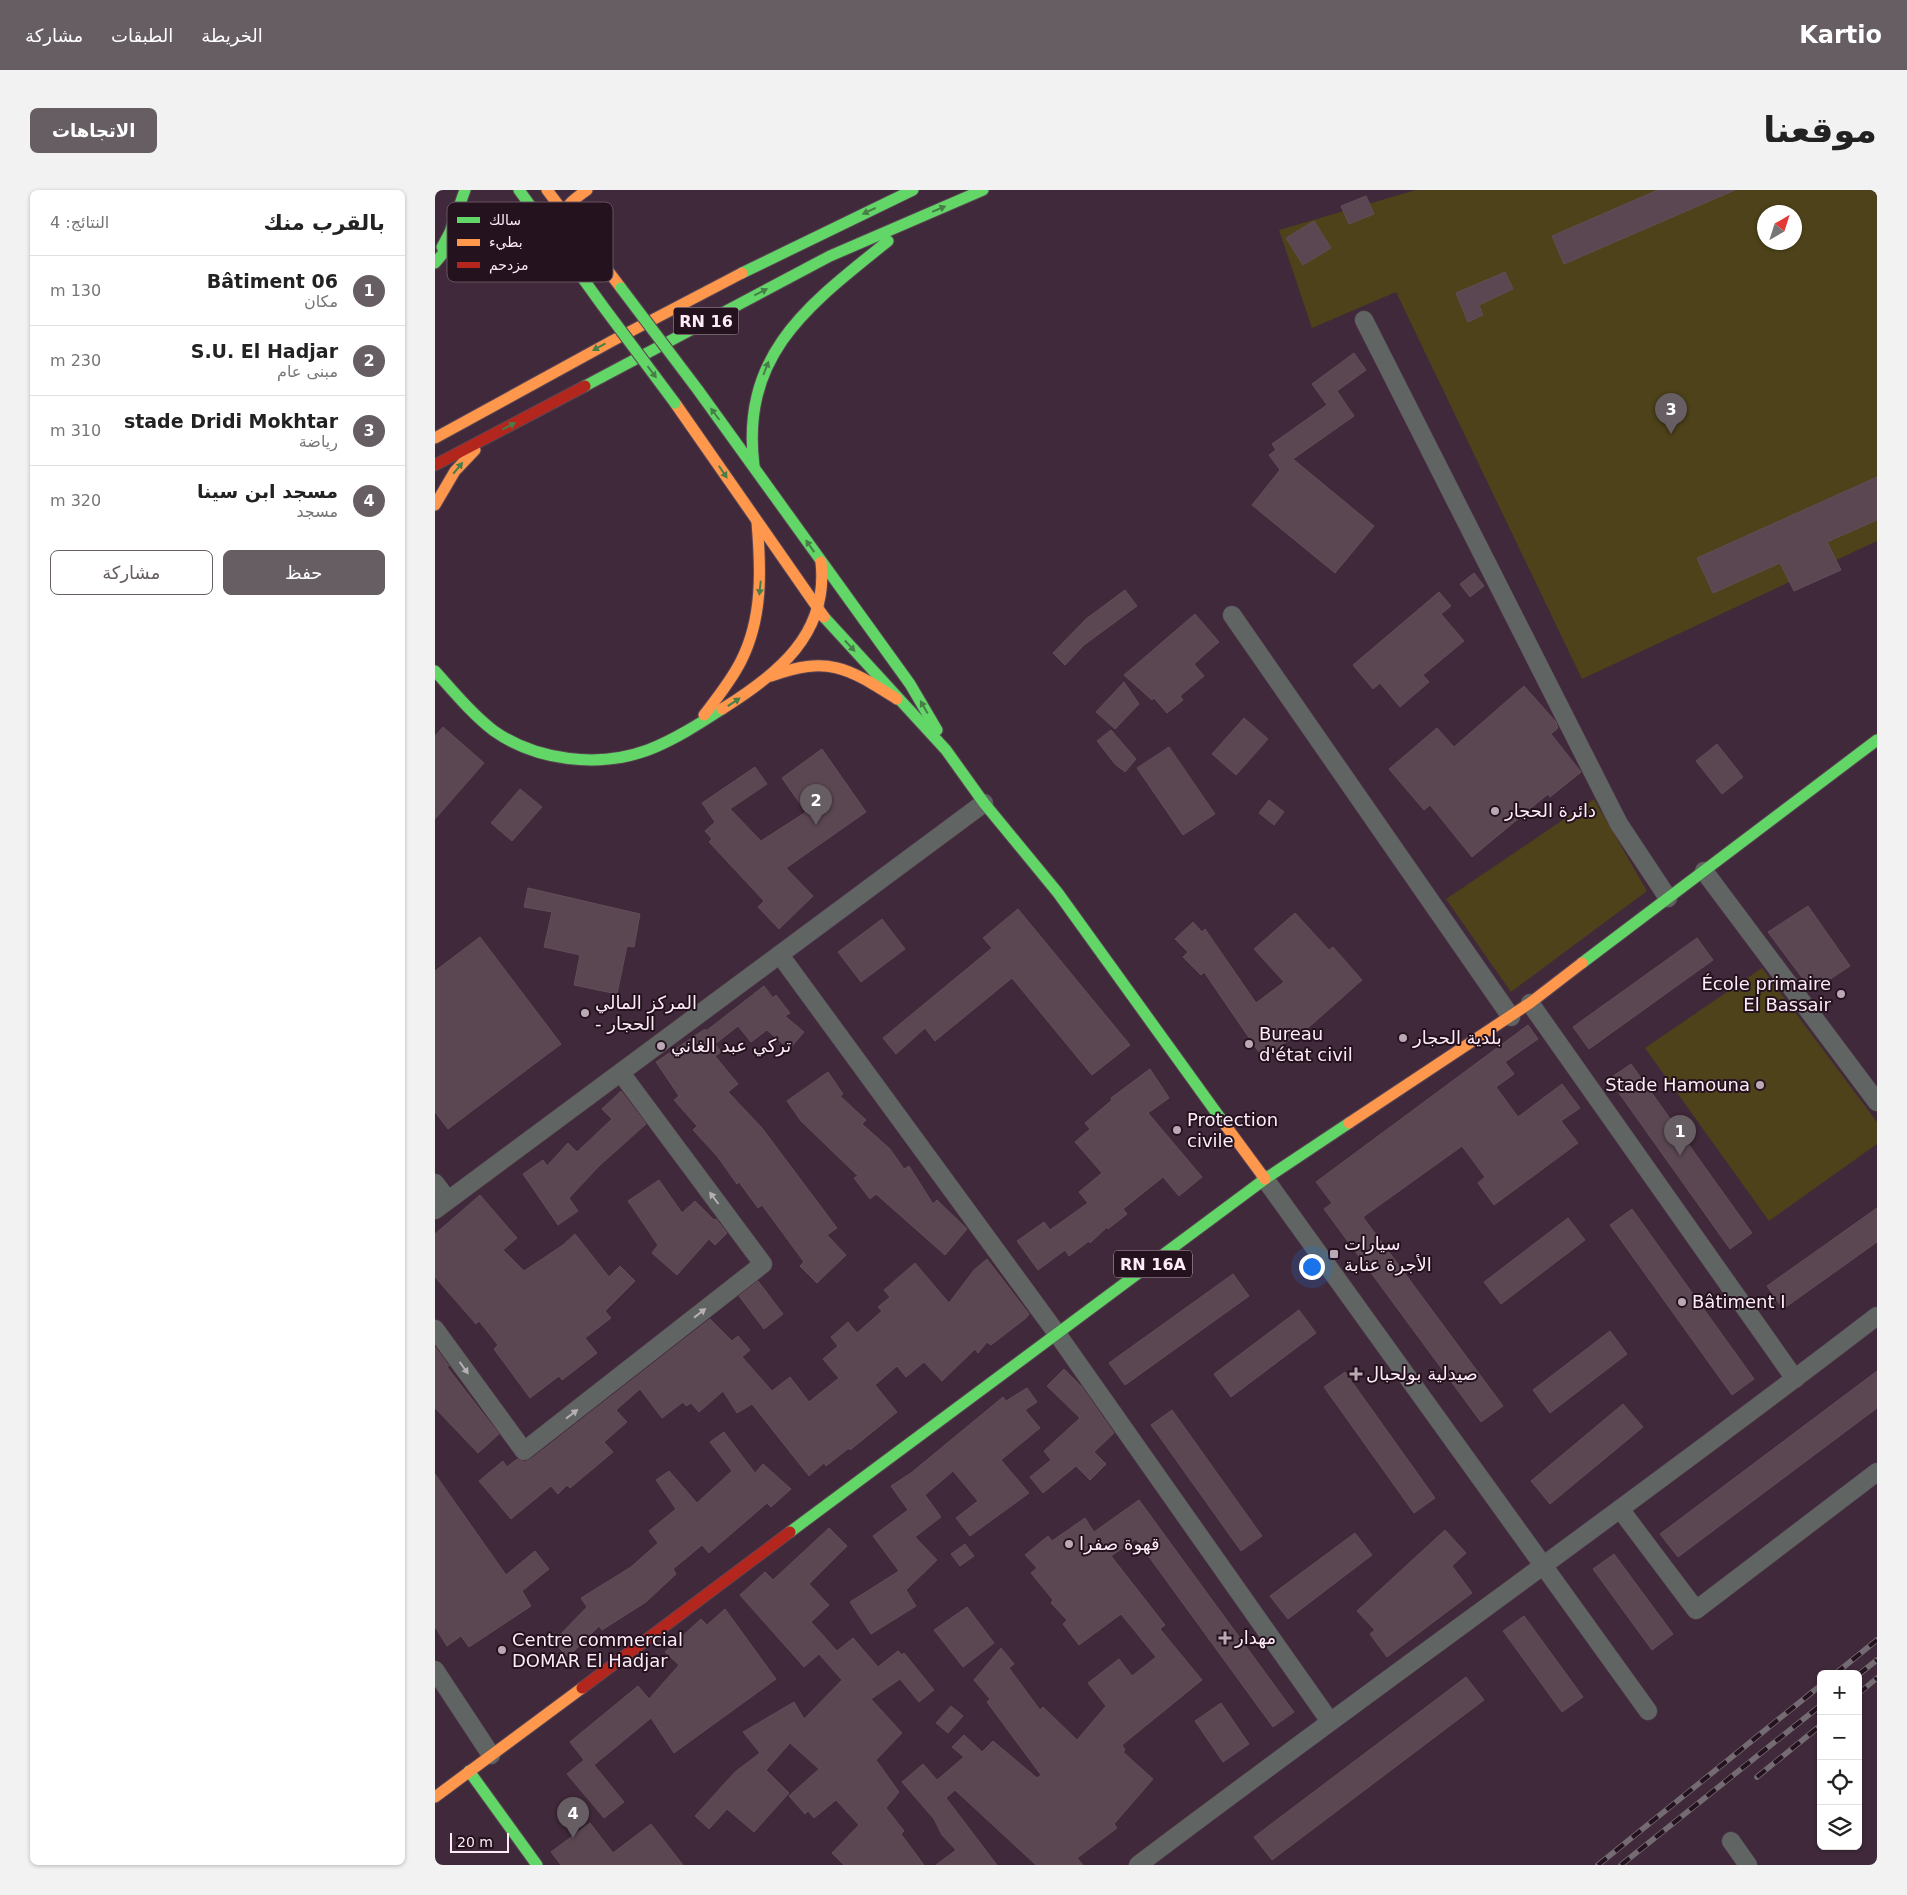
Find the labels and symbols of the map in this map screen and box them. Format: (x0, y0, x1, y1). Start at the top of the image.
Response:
legend (447, 202, 613, 282)
one-way arrow (932, 204, 946, 212)
north arrow (1757, 205, 1802, 250)
one-way arrow (862, 207, 876, 215)
text: سالك (489, 212, 521, 228)
text: بطيء (489, 234, 523, 251)
text: مزدحم (489, 257, 528, 274)
one-way arrow (754, 288, 767, 297)
road number: RN 16 (673, 308, 739, 334)
one-way arrow (591, 343, 606, 351)
one-way arrow (762, 360, 770, 375)
one-way arrow (647, 365, 657, 379)
pin: 3 (1655, 393, 1687, 434)
one-way arrow (710, 407, 720, 421)
one-way arrow (502, 422, 516, 430)
one-way arrow (453, 462, 464, 475)
one-way arrow (718, 466, 728, 479)
one-way arrow (805, 539, 815, 553)
one-way arrow (756, 580, 764, 596)
one-way arrow (845, 640, 856, 653)
one-way arrow (728, 697, 741, 707)
one-way arrow (920, 700, 929, 713)
pin: 2 (800, 784, 832, 825)
place label: دائرة الحجار (1504, 800, 1596, 822)
marker: دائرة الحجار (1489, 805, 1501, 817)
place label: École primaire El Bassair (1701, 973, 1832, 1015)
marker: École primaire El Bassair (1835, 988, 1847, 1000)
place label: المركز المالي - الحجار (595, 992, 697, 1034)
marker: المركز المالي - الحجار (579, 1007, 591, 1019)
place label: Bureau d'état civil (1259, 1023, 1353, 1065)
place label: بلدية الحجار (1412, 1027, 1502, 1048)
marker: بلدية الحجار (1397, 1032, 1409, 1044)
place label: تركي عبد الغاني (671, 1035, 791, 1057)
marker: Bureau d'état civil (1243, 1038, 1255, 1050)
marker: تركي عبد الغاني (655, 1040, 667, 1052)
place label: Stade Hamouna (1605, 1074, 1750, 1095)
marker: Stade Hamouna (1754, 1079, 1766, 1091)
place label: Protection civile (1187, 1109, 1278, 1151)
pin: 1 (1664, 1115, 1696, 1156)
marker: Protection civile (1171, 1124, 1183, 1136)
one-way arrow (709, 1191, 719, 1204)
place label: سيارات الأجرة عنابة (1344, 1233, 1432, 1276)
marker: سيارات الأجرة عنابة (1328, 1248, 1340, 1260)
road number: RN 16A (1114, 1250, 1192, 1278)
your location (1299, 1254, 1325, 1280)
place label: Bâtiment I (1692, 1291, 1786, 1312)
marker: Bâtiment I (1676, 1296, 1688, 1308)
one-way arrow (693, 1308, 706, 1319)
one-way arrow (459, 1361, 469, 1375)
place label: صيدلية بولحبال (1366, 1363, 1478, 1385)
marker: صيدلية بولحبال (1350, 1368, 1362, 1380)
one-way arrow (565, 1408, 578, 1419)
place label: قهوة صفرا (1079, 1533, 1160, 1555)
marker: قهوة صفرا (1063, 1538, 1075, 1550)
place label: مهدار (1234, 1627, 1276, 1649)
place label: Centre commercial DOMAR El Hadjar (512, 1629, 683, 1671)
marker: مهدار (1219, 1632, 1231, 1644)
marker: Centre commercial DOMAR El Hadjar (496, 1644, 508, 1656)
pin: 4 (557, 1797, 589, 1838)
scale bar (450, 1830, 509, 1853)

